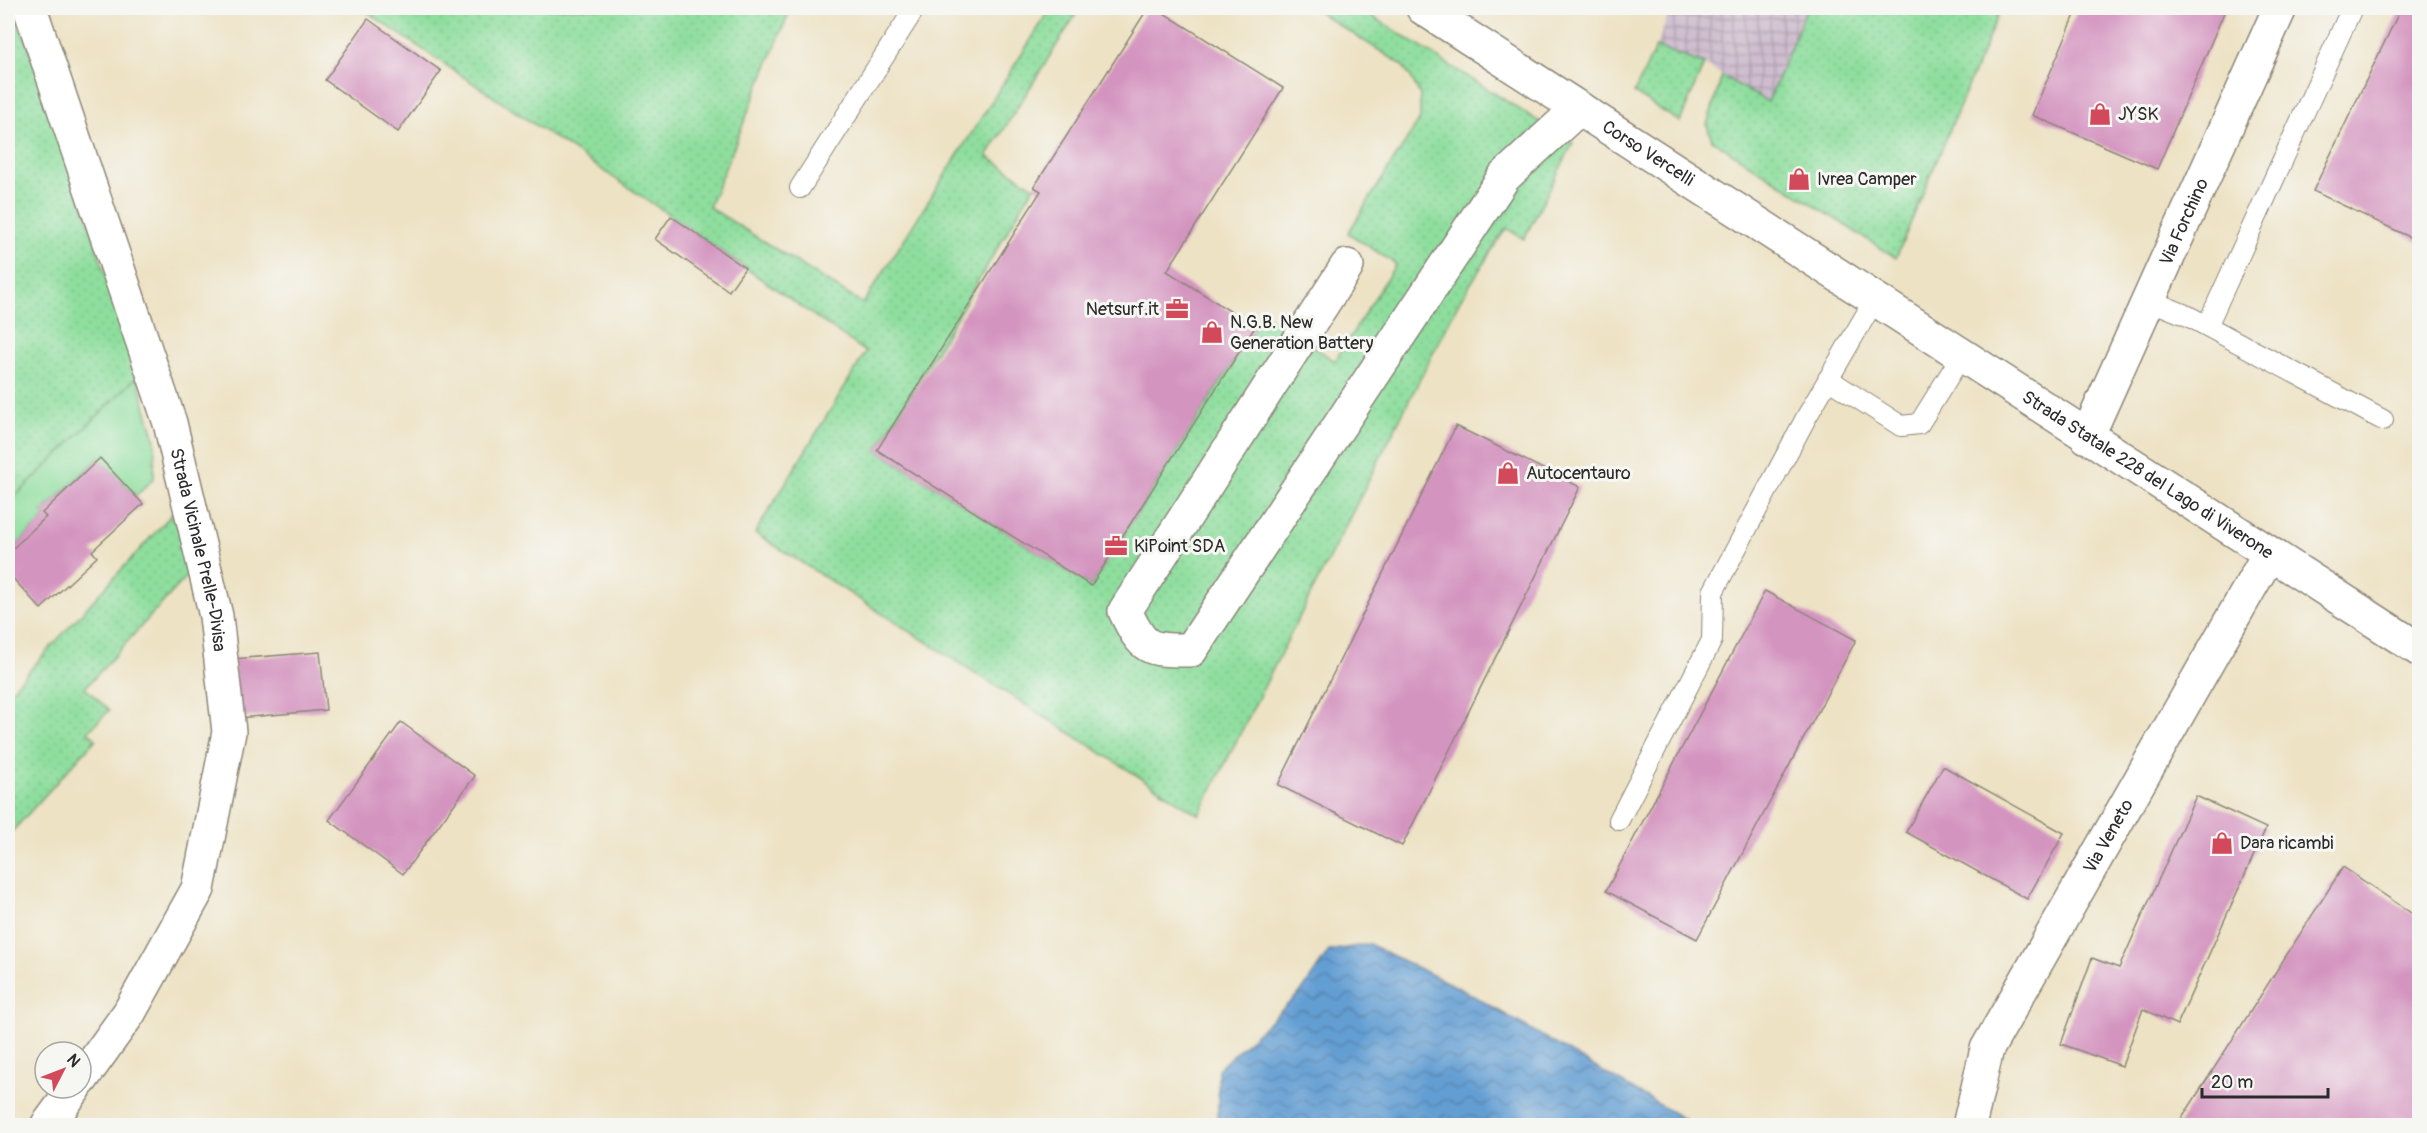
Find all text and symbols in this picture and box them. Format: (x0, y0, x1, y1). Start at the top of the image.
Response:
shop icon: JYSK (2087, 101, 2113, 127)
place label: JYSK (2118, 103, 2159, 126)
street label: Corso Vercelli (1598, 115, 1698, 192)
shop icon: Ivrea Camper (1786, 166, 1812, 192)
place label: Ivrea Camper (1817, 168, 1917, 191)
street label: Via Forchino (2155, 174, 2214, 269)
office icon: Netsurf.it (1164, 296, 1190, 322)
place label: Netsurf.it (1086, 298, 1160, 321)
place label: N.G.B. New Generation Battery (1230, 311, 1374, 355)
shop icon: N.G.B. New Generation Battery (1199, 319, 1225, 345)
street label: Strada Statale 228 del Lago di Viverone (2017, 386, 2278, 565)
street label: Strada Vicinale Prelle-Divisa (164, 446, 231, 653)
shop icon: Autocentauro (1495, 460, 1521, 486)
place label: Autocentauro (1526, 462, 1631, 485)
office icon: KiPoint SDA (1103, 533, 1129, 559)
place label: KiPoint SDA (1134, 535, 1226, 558)
street label: Via Veneto (2078, 795, 2139, 878)
shop icon: Dara ricambi (2209, 830, 2235, 856)
place label: Dara ricambi (2240, 832, 2334, 855)
north arrow (33, 1040, 93, 1100)
text: N (62, 1050, 85, 1071)
scale bar (2202, 1061, 2328, 1099)
text: 20 m (2211, 1071, 2253, 1094)

